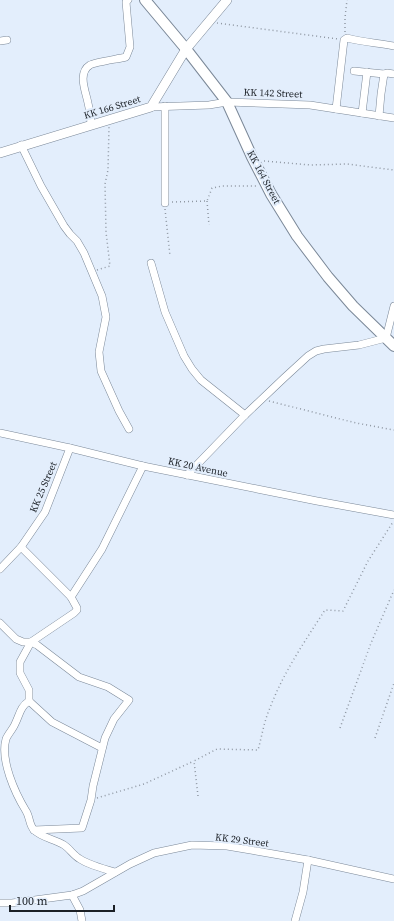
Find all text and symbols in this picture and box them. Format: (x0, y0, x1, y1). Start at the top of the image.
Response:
street label: KK 142 Street (243, 85, 303, 101)
street label: KK 166 Street (82, 92, 143, 122)
street label: KK 164 Street (244, 148, 284, 207)
street label: KK 20 Avenue (167, 454, 229, 480)
street label: KK 25 Street (26, 459, 60, 514)
street label: KK 29 Street (214, 830, 270, 850)
scale bar (10, 887, 114, 913)
text: 100 m (16, 893, 48, 909)

